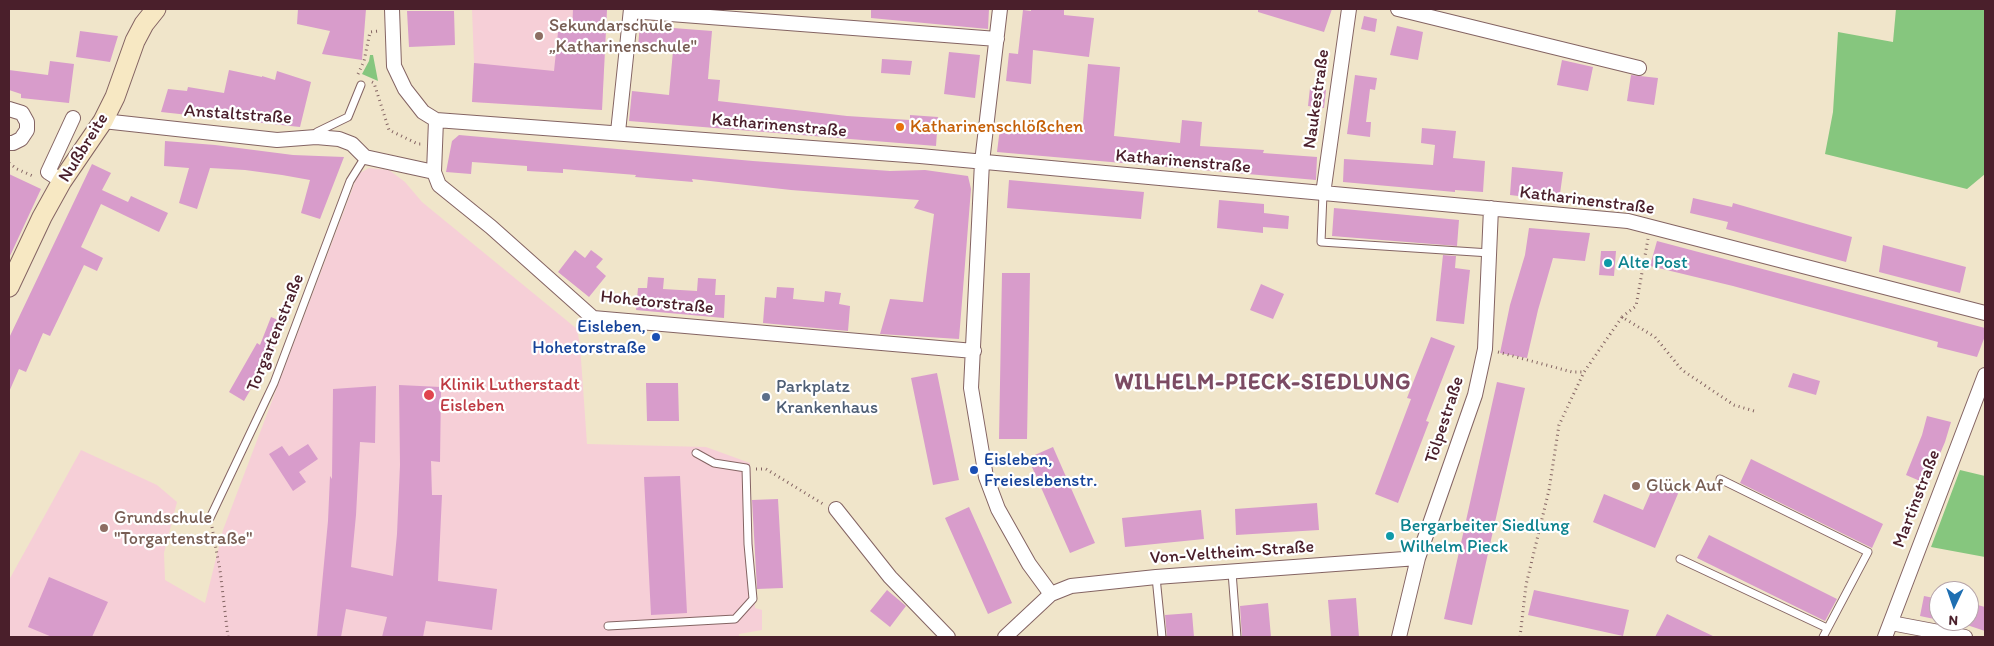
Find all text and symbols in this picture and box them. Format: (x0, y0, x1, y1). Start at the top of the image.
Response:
place label: Sekundarschule „Katharinenschule" (549, 15, 697, 58)
marker: Sekundarschule „Katharinenschule" (533, 30, 545, 42)
street label: Naukestraße (1299, 48, 1335, 150)
street label: Anstaltstraße (183, 100, 293, 130)
street label: Nußbreite (54, 109, 114, 187)
street label: Katharinenstraße (710, 109, 848, 143)
place label: Katharinenschlößchen (910, 116, 1083, 138)
marker: Katharinenschlößchen (894, 121, 906, 133)
street label: Katharinenstraße (1114, 145, 1252, 179)
street label: Katharinenstraße (1518, 182, 1656, 220)
place label: Alte Post (1618, 252, 1688, 274)
marker: Alte Post (1602, 257, 1614, 269)
street label: Torgartenstraße (242, 271, 310, 395)
street label: Hohetorstraße (599, 286, 715, 320)
place label: Eisleben, Hohetorstraße (532, 316, 646, 358)
marker: Eisleben, Hohetorstraße (650, 331, 662, 343)
district label: WILHELM-PIECK-SIEDLUNG (1112, 370, 1414, 396)
place label: Klinik Lutherstadt Eisleben (440, 374, 580, 416)
street label: Tölpestraße (1421, 374, 1469, 466)
place label: Parkplatz Krankenhaus (776, 376, 878, 418)
marker: Klinik Lutherstadt Eisleben (422, 388, 436, 402)
marker: Parkplatz Krankenhaus (760, 391, 772, 403)
street label: Martinstraße (1888, 447, 1946, 551)
place label: Eisleben, Freieslebenstr. (984, 449, 1097, 492)
marker: Eisleben, Freieslebenstr. (968, 464, 980, 476)
place label: Glück Auf (1646, 475, 1723, 497)
marker: Glück Auf (1630, 480, 1642, 492)
place label: Grundschule "Torgartenstraße" (114, 507, 253, 550)
place label: Bergarbeiter Siedlung Wilhelm Pieck (1400, 515, 1569, 558)
marker: Grundschule "Torgartenstraße" (98, 522, 110, 534)
marker: Bergarbeiter Siedlung Wilhelm Pieck (1384, 530, 1396, 542)
street label: Von-Veltheim-Straße (1149, 536, 1315, 570)
north arrow (1929, 581, 1979, 631)
text: N (1948, 612, 1958, 629)

